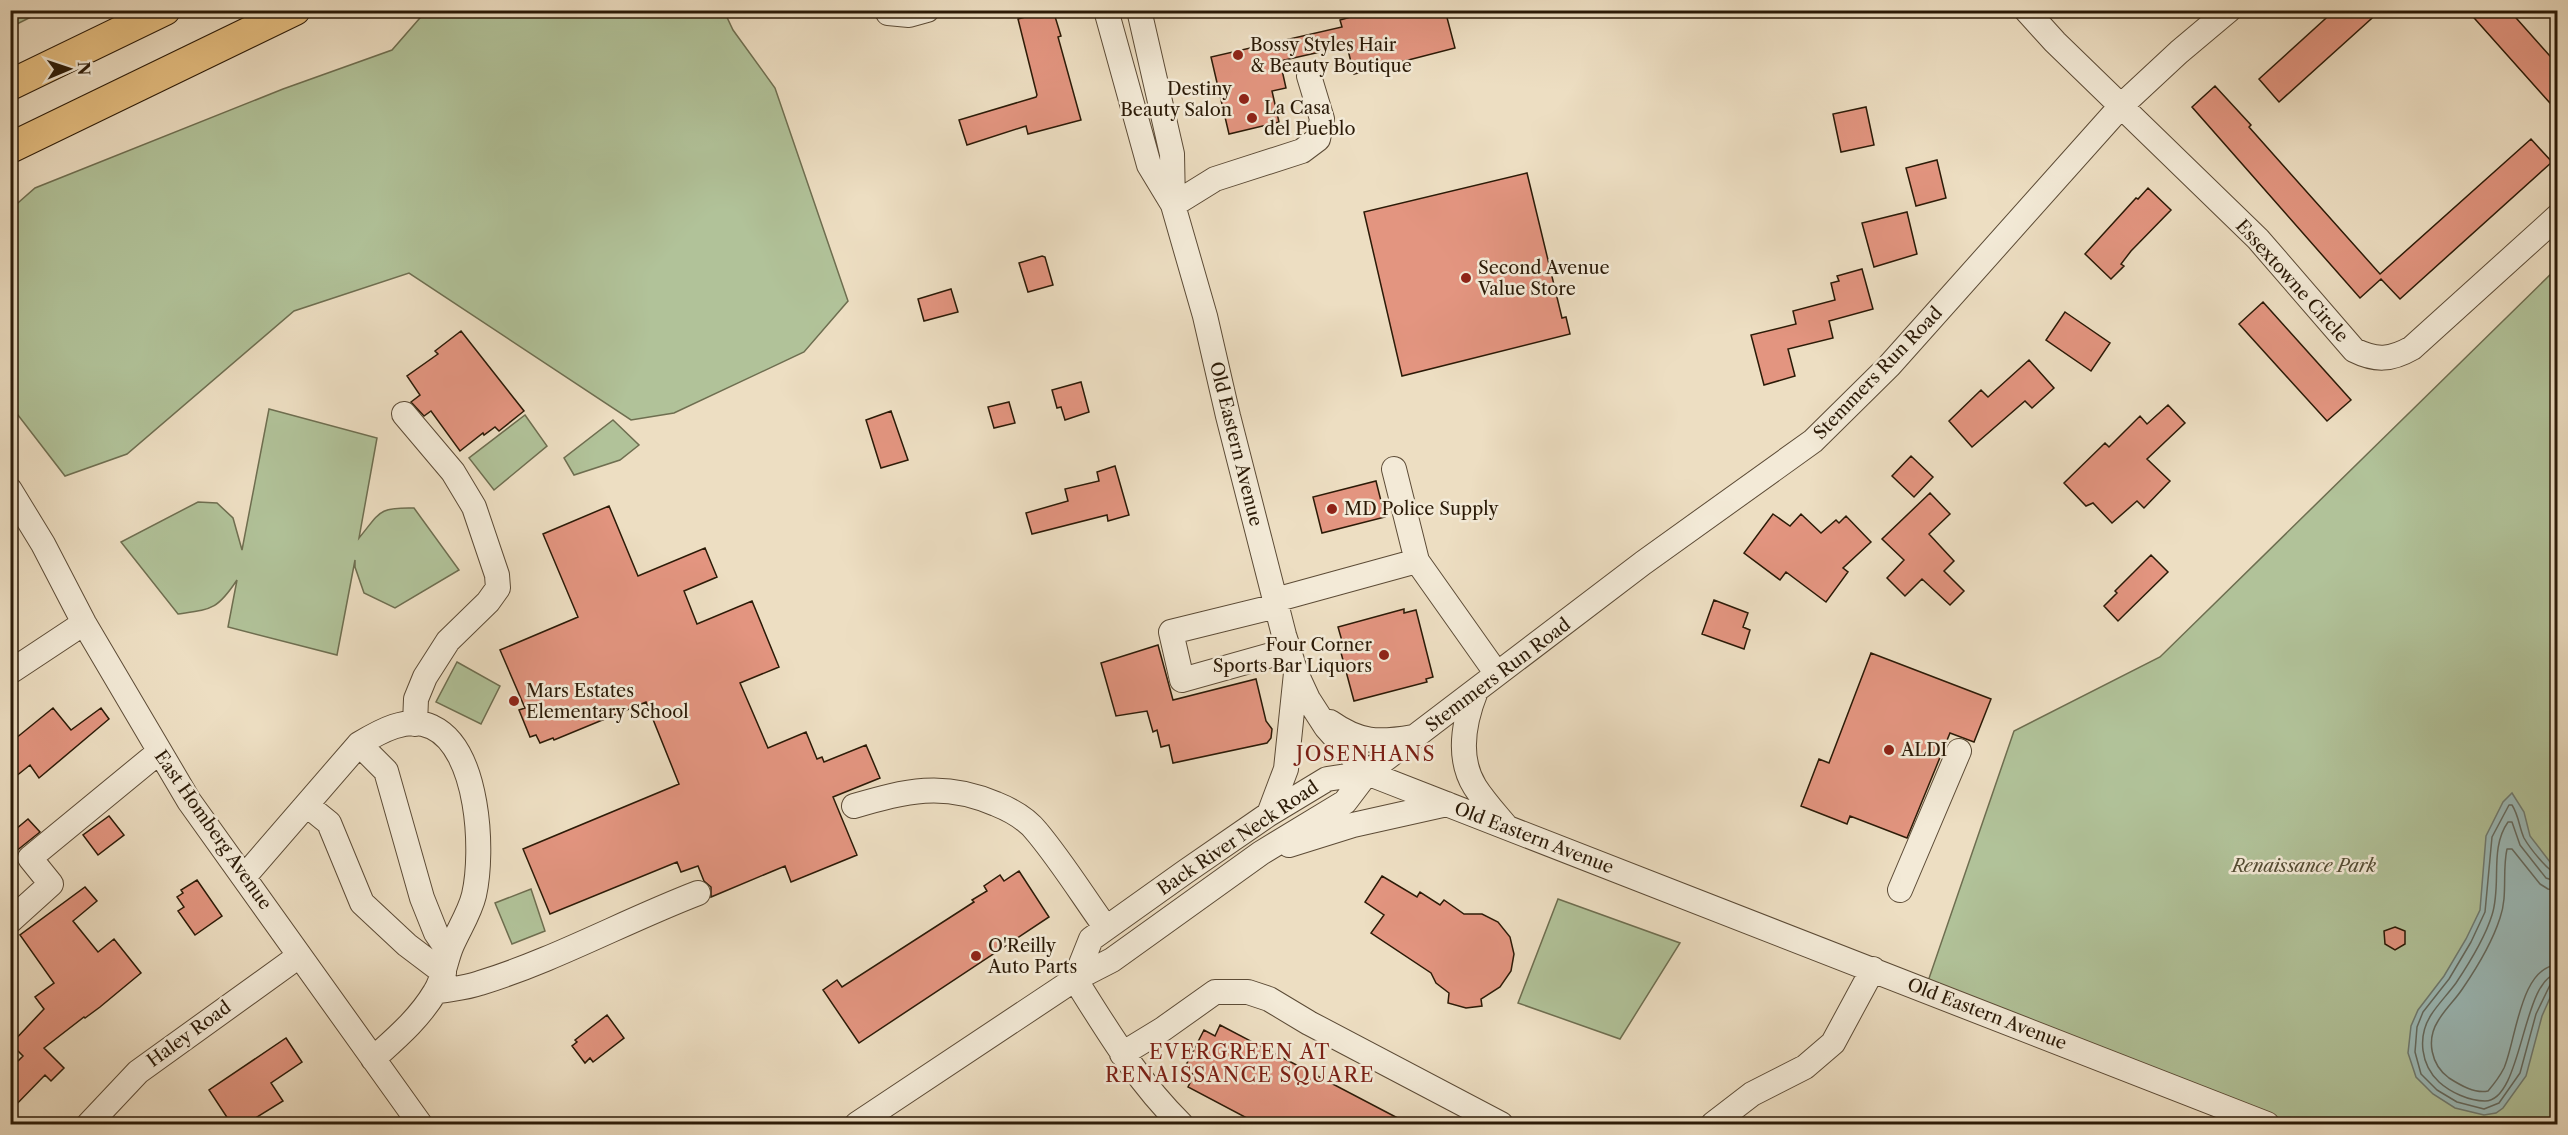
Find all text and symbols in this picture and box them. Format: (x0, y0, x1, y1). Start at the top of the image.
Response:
place label: Bossy Styles Hair & Beauty Boutique (1250, 34, 1412, 77)
north arrow (39, 39, 99, 99)
marker: Bossy Styles Hair & Beauty Boutique (1231, 48, 1245, 62)
text: N (74, 61, 94, 76)
place label: Destiny Beauty Salon (1120, 78, 1233, 121)
marker: Destiny Beauty Salon (1237, 92, 1251, 106)
place label: La Casa del Pueblo (1264, 97, 1356, 140)
marker: La Casa del Pueblo (1245, 111, 1259, 125)
street label: Essextowne Circle (2231, 215, 2353, 347)
place label: Second Avenue Value Store (1477, 257, 1610, 300)
marker: Second Avenue Value Store (1459, 271, 1473, 285)
street label: Stemmers Run Road (1809, 302, 1947, 444)
street label: Old Eastern Avenue (1205, 359, 1267, 529)
place label: MD Police Supply (1344, 498, 1499, 520)
marker: MD Police Supply (1325, 502, 1339, 516)
street label: Stemmers Run Road (1421, 613, 1575, 737)
place label: Four Corner Sports Bar Liquors (1213, 634, 1372, 677)
marker: Four Corner Sports Bar Liquors (1377, 648, 1391, 662)
place label: Mars Estates Elementary School (526, 680, 689, 723)
marker: Mars Estates Elementary School (507, 694, 521, 708)
place label: ALDI (1900, 739, 1947, 761)
district label: JOSENHANS (1293, 742, 1436, 766)
marker: ALDI (1882, 743, 1896, 757)
street label: East Homberg Avenue (150, 746, 276, 914)
street label: Back River Neck Road (1153, 776, 1323, 900)
street label: Old Eastern Avenue (1451, 797, 1617, 879)
park label: Renaissance Park (2230, 855, 2377, 877)
place label: O'Reilly Auto Parts (987, 935, 1077, 978)
marker: O'Reilly Auto Parts (969, 949, 983, 963)
street label: Old Eastern Avenue (1904, 973, 2070, 1055)
street label: Haley Road (143, 996, 235, 1072)
district label: EVERGREEN AT RENAISSANCE SQUARE (1105, 1040, 1375, 1087)

